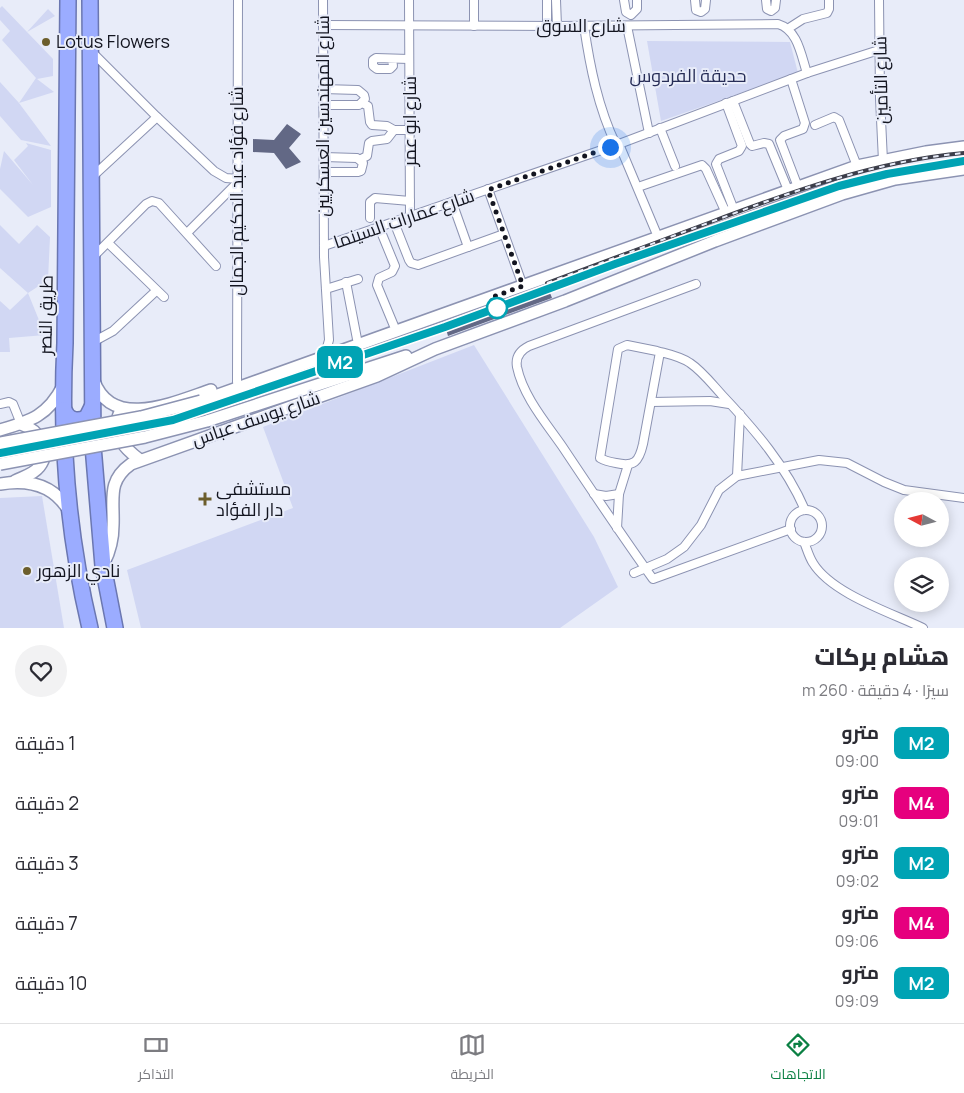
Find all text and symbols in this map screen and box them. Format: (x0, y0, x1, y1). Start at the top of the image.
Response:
street label: شارع السوق (536, 13, 626, 38)
street label: شارع المهندسين العسكريين (310, 15, 335, 217)
place label: Lotus Flowers (56, 29, 170, 53)
marker: Lotus Flowers (40, 36, 52, 48)
street label: شارع التأمين (867, 36, 894, 124)
park label: حديقة الفردوس (630, 63, 746, 87)
street label: شارع ابو عمر (397, 76, 422, 167)
street label: شارع فؤاد عبد الحكيم الجمال (224, 86, 249, 296)
your location (598, 135, 623, 160)
street label: شارع عمارات السينما (330, 183, 478, 254)
street label: طريق النصر (32, 275, 59, 356)
unlabelled marker (486, 297, 508, 319)
line badge: M2 (318, 346, 362, 378)
text: M2 (327, 350, 353, 374)
street label: شارع يوسف عباس (188, 385, 323, 452)
place label: مستشفى دار الفؤاد (216, 476, 291, 521)
marker: مستشفى دار الفؤاد (198, 492, 212, 506)
north arrow (894, 492, 949, 548)
map controls (894, 492, 949, 612)
button: layers (894, 557, 949, 612)
place label: نادي الزهور (36, 558, 120, 585)
marker: نادي الزهور (21, 565, 33, 577)
text: هشام بركات (815, 639, 949, 672)
button: heart (15, 645, 67, 697)
text: سيرًا · 4 دقيقة · 260 m (802, 679, 949, 701)
text: مترو (842, 719, 879, 745)
text: 1 دقيقة (15, 730, 76, 756)
text: M2 (908, 731, 935, 755)
text: 09:00 (835, 750, 879, 772)
text: مترو (842, 779, 879, 805)
text: 2 دقيقة (15, 790, 79, 816)
text: M4 (908, 791, 935, 815)
text: 09:01 (839, 810, 879, 832)
text: مترو (842, 839, 879, 865)
text: 3 دقيقة (15, 850, 79, 876)
text: M2 (908, 851, 935, 875)
text: 09:02 (836, 870, 879, 892)
text: مترو (842, 899, 879, 925)
text: 7 دقيقة (15, 910, 78, 936)
text: M4 (908, 911, 935, 935)
text: 09:06 (835, 930, 879, 952)
text: مترو (842, 959, 879, 985)
text: 10 دقيقة (15, 970, 87, 996)
text: M2 (908, 971, 935, 995)
text: 09:09 (835, 990, 879, 1012)
tab: التذاكر (138, 1031, 174, 1087)
tab: الخريطة (450, 1031, 494, 1087)
tab: الاتجاهات (770, 1031, 826, 1087)

